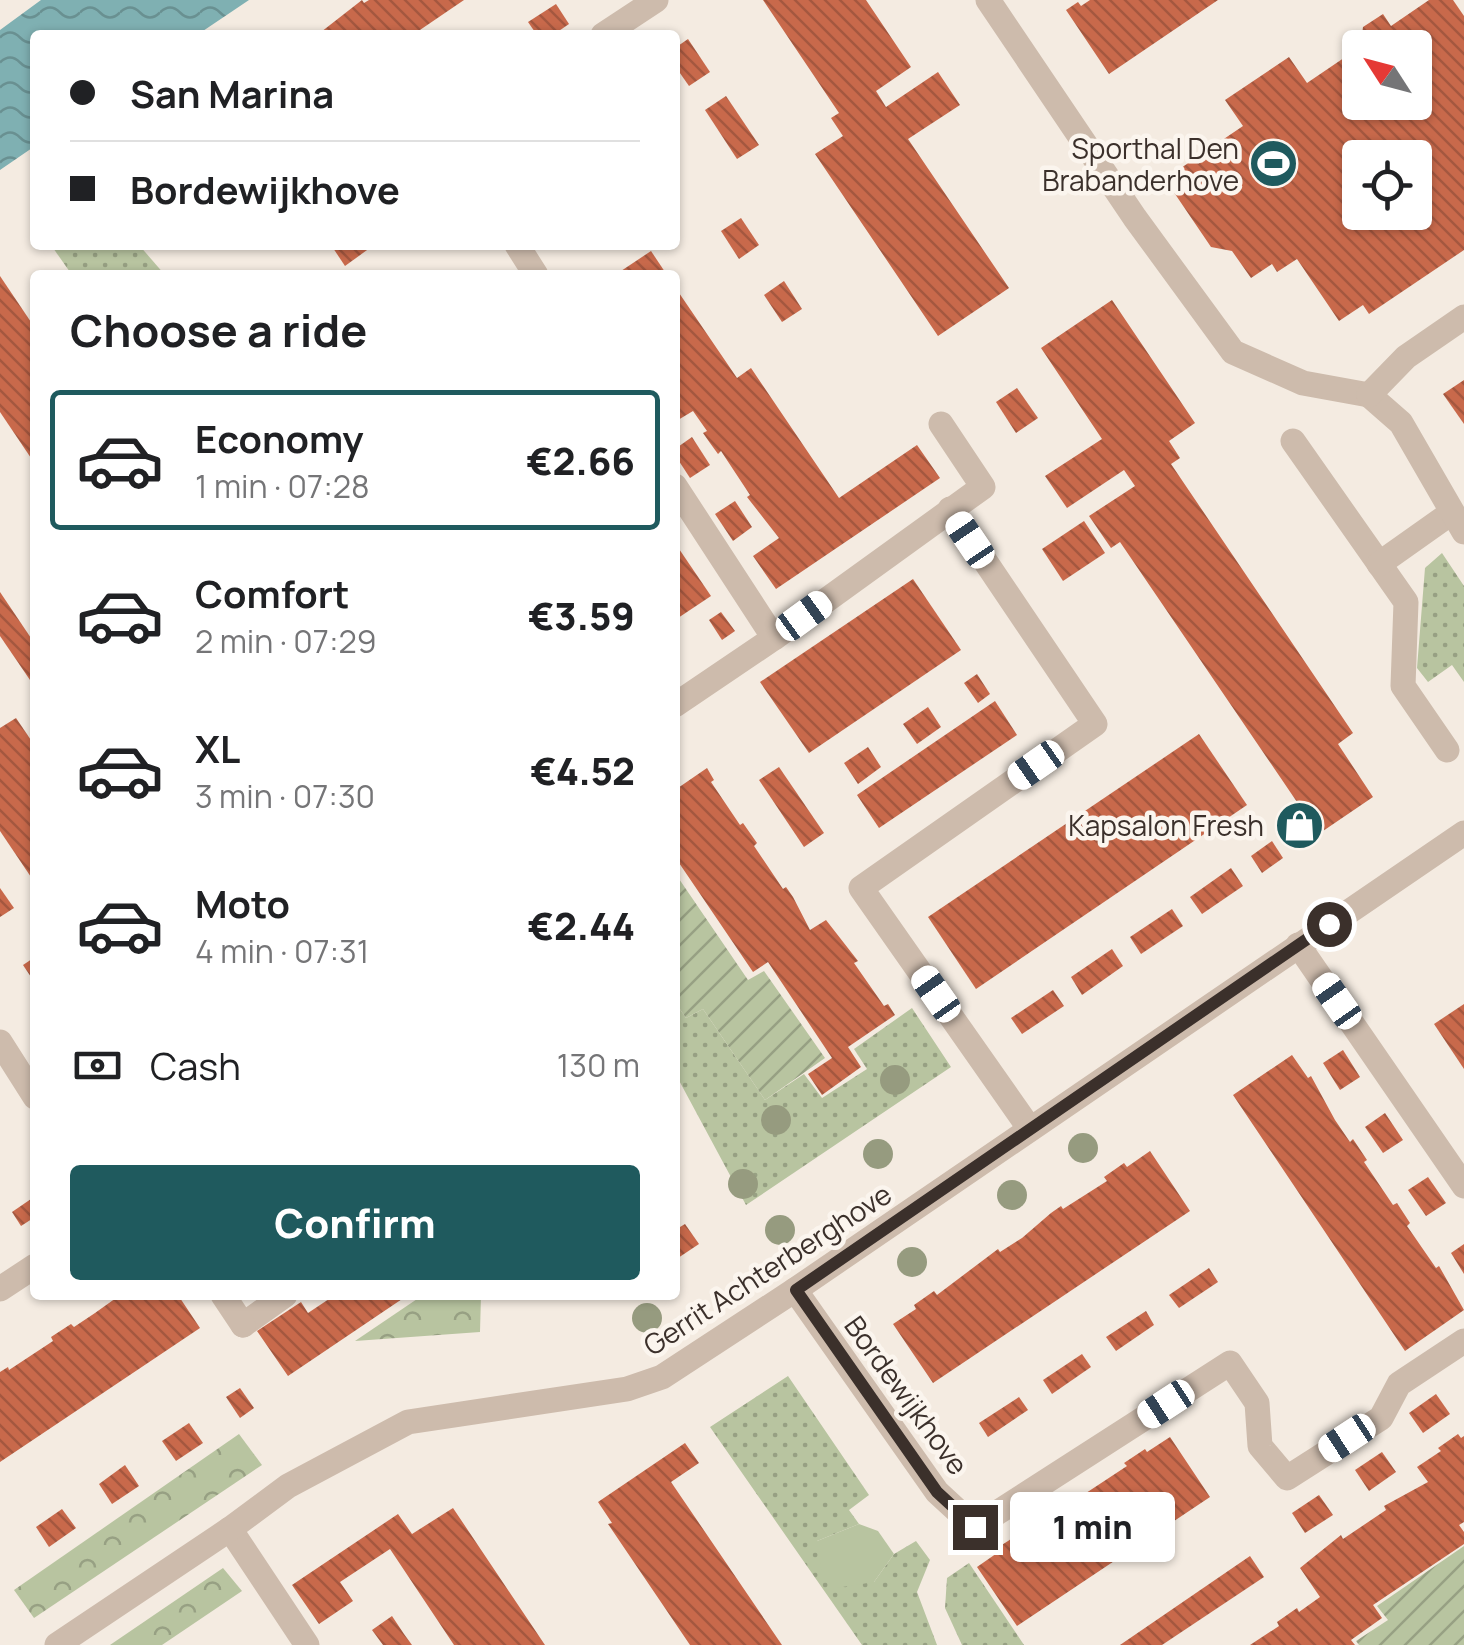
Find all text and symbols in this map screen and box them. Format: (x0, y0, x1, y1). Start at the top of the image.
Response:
north arrow (1342, 30, 1432, 120)
map controls (1342, 30, 1432, 230)
text: San Marina (130, 67, 334, 119)
place label: Sporthal Den Brabanderhove (1042, 129, 1239, 199)
sports icon: Sporthal Den Brabanderhove (1248, 138, 1300, 190)
button: locate (1342, 140, 1432, 230)
text: Bordewijkhove (130, 163, 400, 215)
text: Choose a ride (70, 299, 367, 361)
text: Economy (195, 412, 364, 464)
icon: car (75, 415, 165, 505)
text: €2.66 (526, 434, 635, 486)
text: 1 min · 07:28 (195, 464, 370, 508)
car (941, 507, 999, 573)
text: Comfort (195, 567, 349, 619)
icon: car (75, 570, 165, 660)
car (771, 586, 837, 646)
text: €3.59 (528, 589, 635, 641)
text: 2 min · 07:29 (195, 619, 377, 663)
text: XL (195, 722, 240, 774)
icon: car (75, 725, 165, 815)
car (1003, 736, 1069, 794)
text: €4.52 (530, 744, 635, 796)
text: 3 min · 07:30 (195, 774, 375, 818)
shop icon: Kapsalon Fresh (1273, 799, 1325, 851)
place label: Kapsalon Fresh (1068, 806, 1264, 844)
text: Moto (195, 877, 290, 929)
icon: car (75, 880, 165, 970)
text: €2.44 (528, 899, 635, 951)
route start (1307, 902, 1352, 947)
text: 4 min · 07:31 (195, 929, 369, 973)
car (907, 961, 965, 1027)
car (1308, 968, 1366, 1034)
icon: cash (70, 1038, 125, 1093)
text: Cash (150, 1039, 241, 1091)
text: 130 m (557, 1043, 640, 1087)
button: Confirm (70, 1165, 640, 1280)
street label: Gerrit Achterberghove (636, 1175, 898, 1363)
street label: Bordewijkhove (837, 1308, 977, 1482)
car (1133, 1375, 1199, 1433)
car (1314, 1409, 1380, 1467)
callout: 1 min (1010, 1492, 1175, 1562)
route end (953, 1505, 998, 1550)
text: 1 min (1052, 1505, 1133, 1549)

